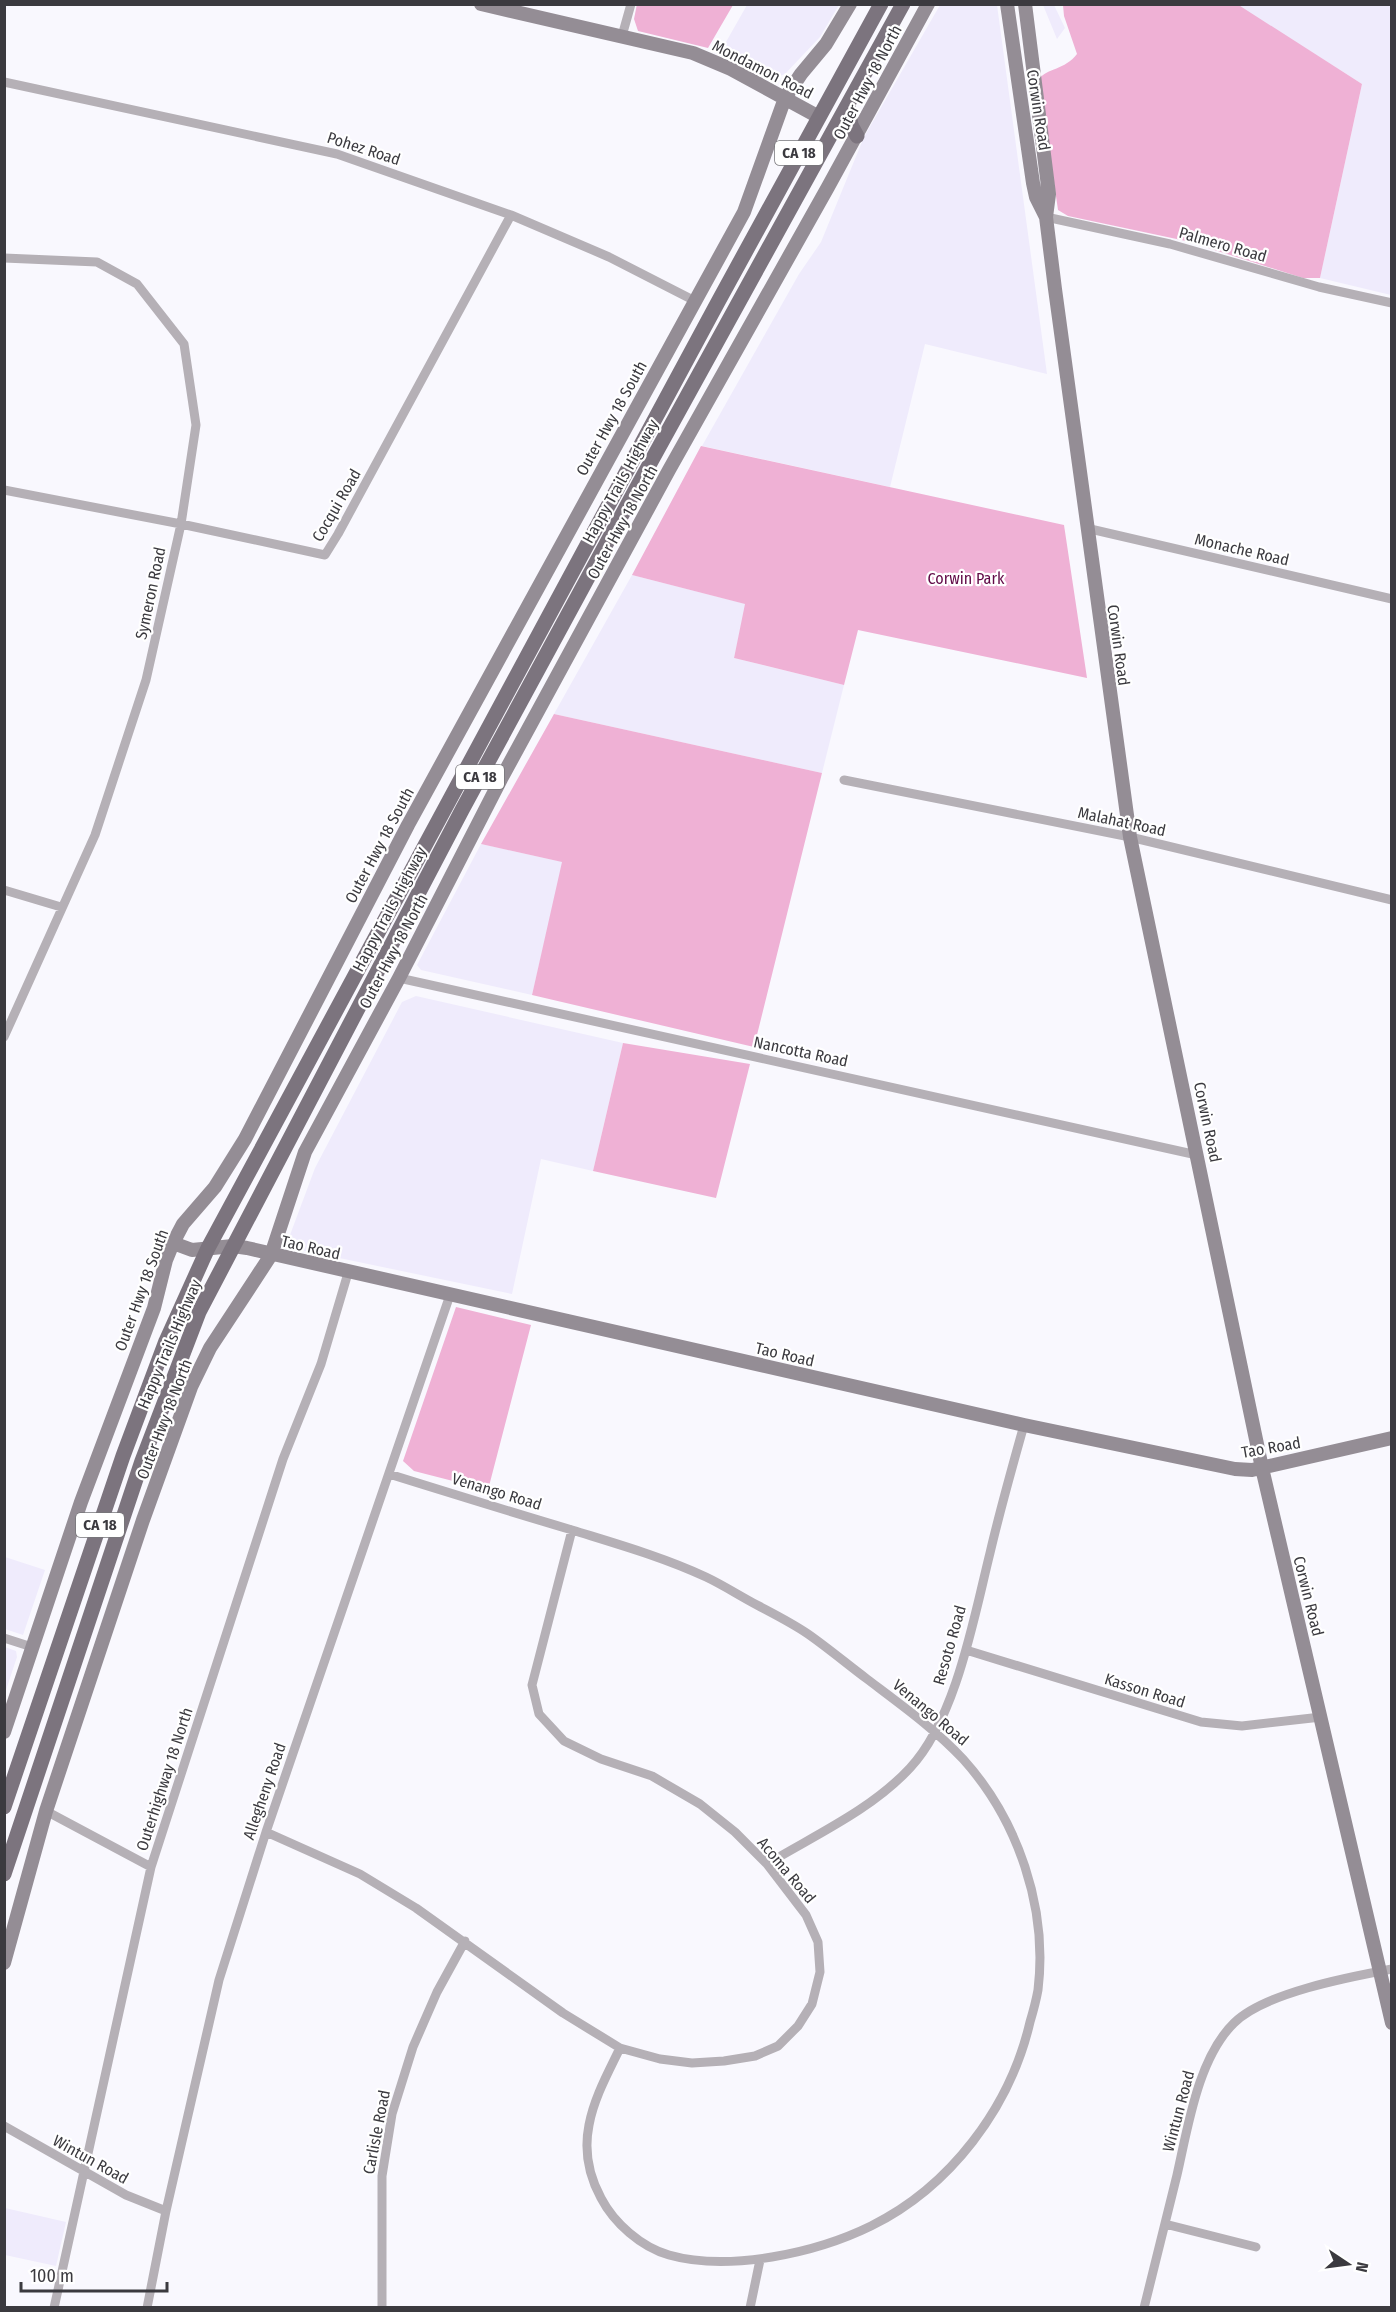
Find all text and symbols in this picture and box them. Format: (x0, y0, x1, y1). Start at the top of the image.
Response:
street label: Outer Hwy 18 North (829, 22, 906, 143)
street label: Mondamon Road (709, 36, 816, 103)
street label: Corwin Road (1023, 68, 1054, 152)
street label: Pohez Road (325, 128, 403, 169)
road number: CA 18 (775, 141, 823, 165)
street label: Palmero Road (1177, 223, 1269, 266)
street label: Outer Hwy 18 South (572, 358, 651, 479)
street label: Happy Trails Highway (578, 415, 663, 547)
street label: Outer Hwy 18 North (583, 462, 662, 582)
street label: Cocqui Road (308, 466, 365, 545)
street label: Monache Road (1193, 529, 1291, 570)
street label: Symeron Road (131, 545, 170, 641)
park label: Corwin Park (928, 569, 1005, 588)
street label: Corwin Road (1103, 603, 1134, 687)
road number: CA 18 (456, 765, 504, 789)
street label: Outer Hwy 18 South (341, 784, 418, 906)
street label: Malahat Road (1076, 803, 1168, 840)
street label: Happy Trails Highway (348, 843, 431, 975)
street label: Outer Hwy 18 North (355, 891, 432, 1012)
street label: Nancotta Road (752, 1032, 850, 1071)
street label: Corwin Road (1190, 1080, 1225, 1164)
street label: Outer Hwy 18 South (111, 1227, 172, 1354)
street label: Tao Road (280, 1232, 342, 1263)
street label: Happy Trails Highway (134, 1276, 206, 1412)
street label: Tao Road (754, 1339, 816, 1370)
street label: Outer Hwy 18 North (133, 1356, 196, 1482)
street label: Tao Road (1240, 1433, 1302, 1462)
street label: Venango Road (450, 1469, 544, 1514)
road number: CA 18 (76, 1513, 124, 1537)
street label: Corwin Road (1289, 1554, 1328, 1638)
street label: Resoto Road (929, 1603, 970, 1687)
street label: Kasson Road (1102, 1669, 1187, 1712)
street label: Venango Road (889, 1675, 972, 1750)
street label: Outerhighway 18 North (132, 1705, 197, 1853)
street label: Allegheny Road (239, 1740, 290, 1842)
street label: Acoma Road (753, 1833, 820, 1907)
street label: Wintun Road (1159, 2068, 1198, 2154)
street label: Carlisle Road (359, 2088, 394, 2176)
street label: Wintun Road (50, 2131, 132, 2188)
north arrow (1318, 2234, 1378, 2294)
scale bar (21, 2255, 166, 2293)
text: N (1352, 2260, 1372, 2274)
text: 100 m (30, 2265, 74, 2287)

